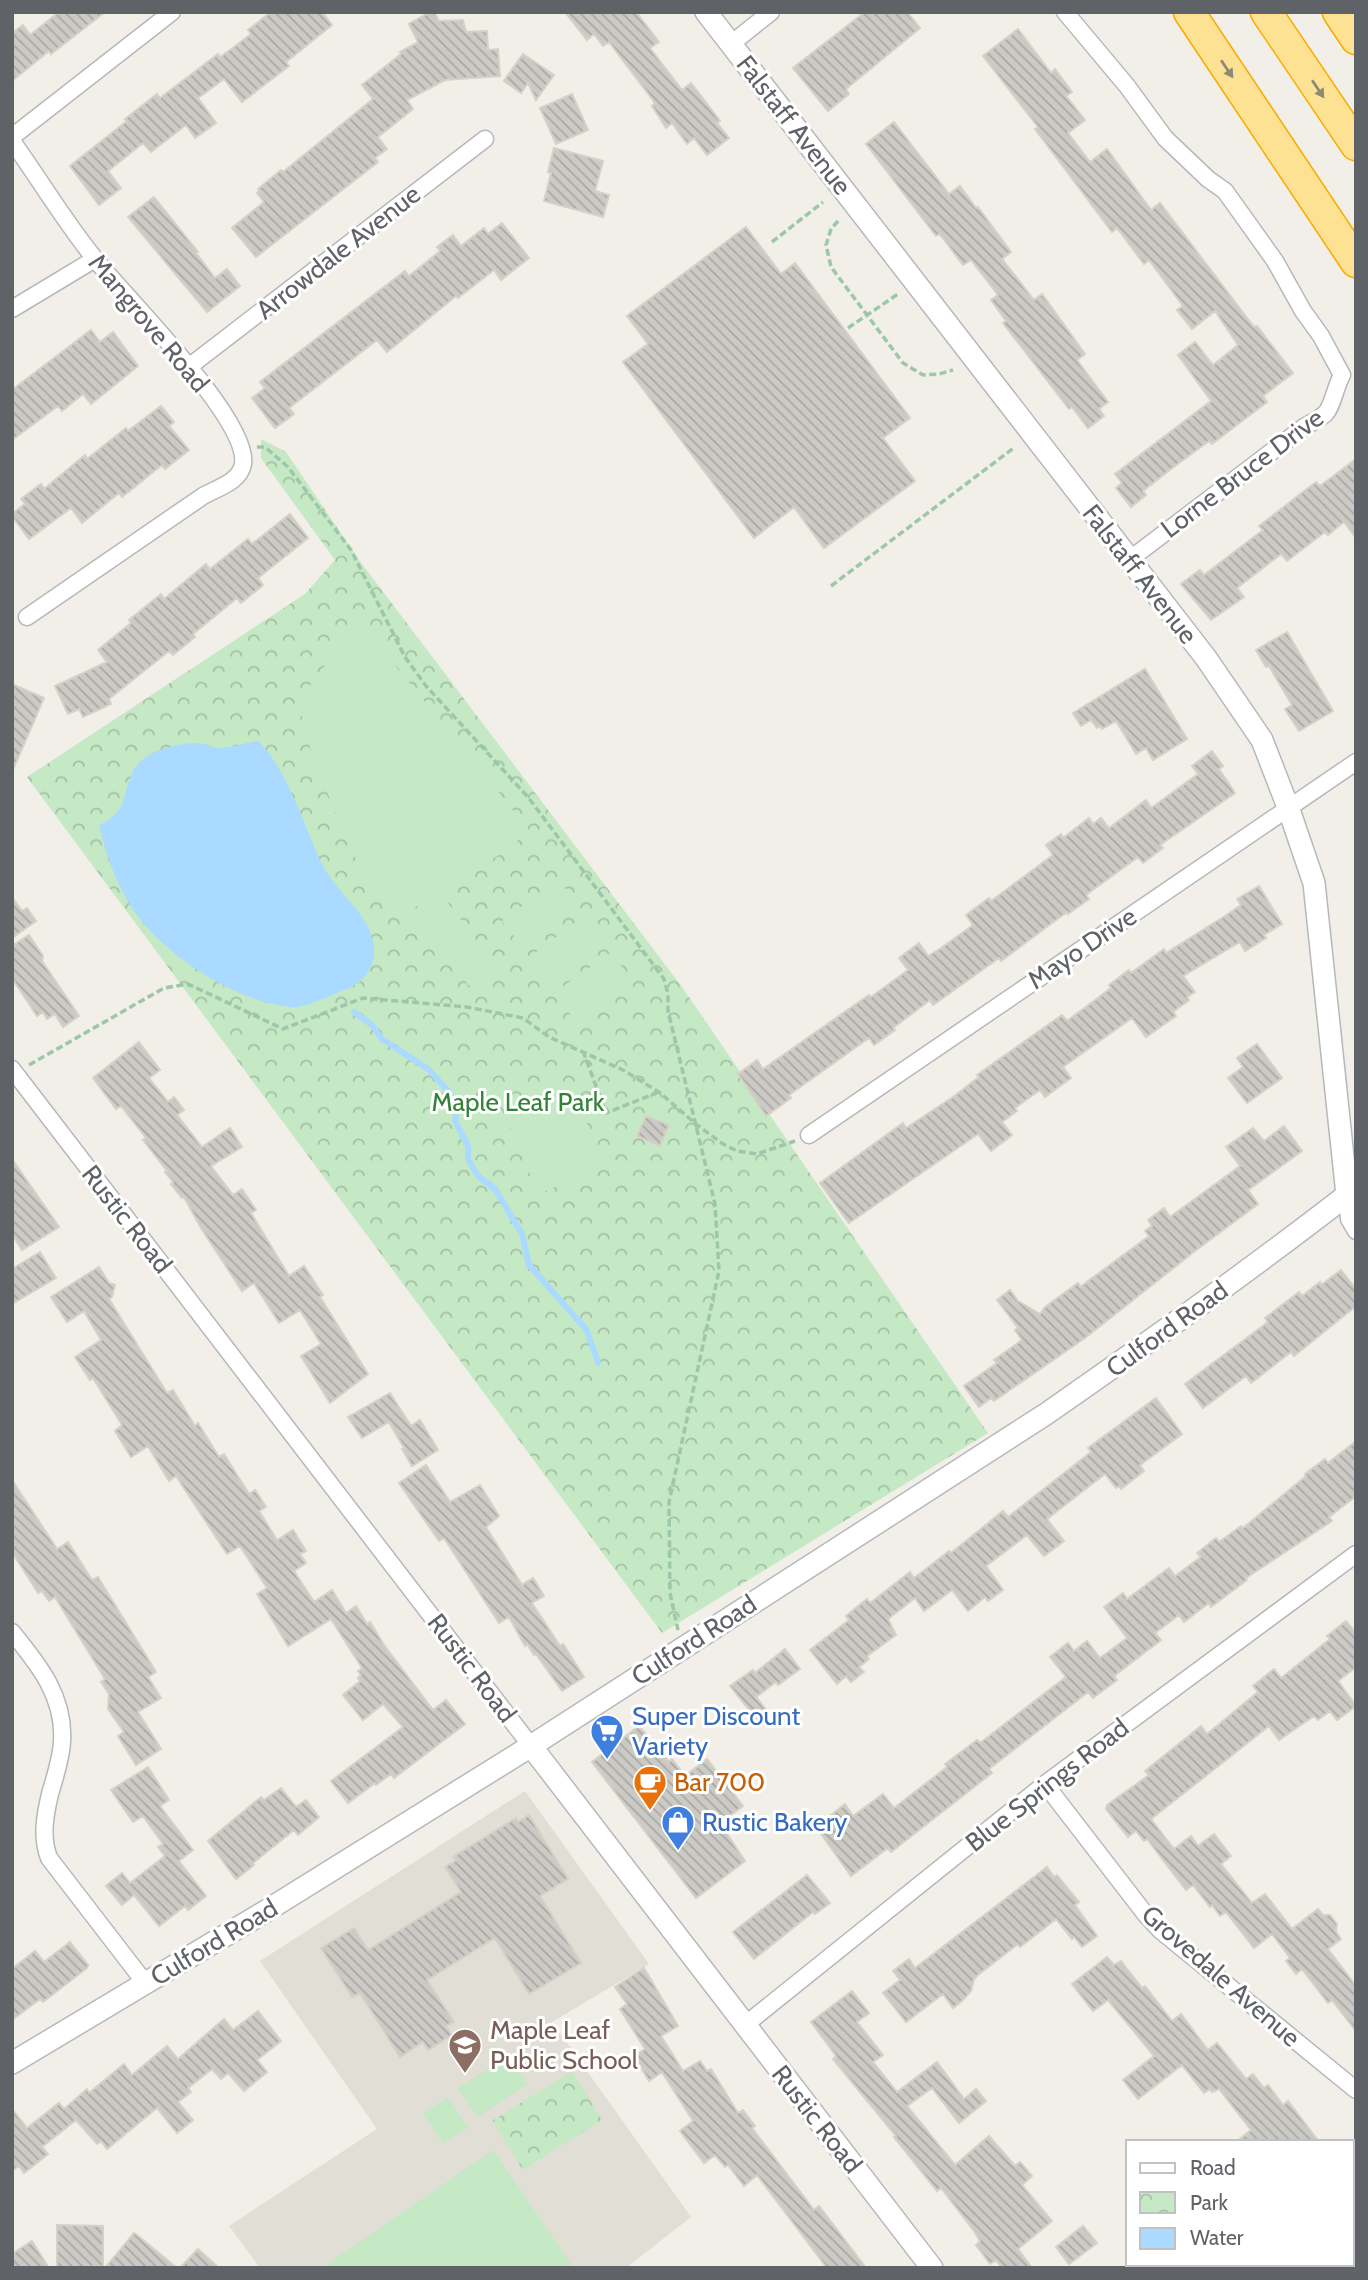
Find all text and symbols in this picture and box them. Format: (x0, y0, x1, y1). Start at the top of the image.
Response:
street label: Falstaff Avenue (730, 49, 858, 201)
one-way arrow (1220, 60, 1234, 78)
one-way arrow (1311, 80, 1325, 98)
street label: Arrowdale Avenue (250, 178, 426, 326)
street label: Mangrove Road (82, 247, 216, 399)
street label: Lorne Bruce Drive (1154, 401, 1330, 545)
street label: Falstaff Avenue (1076, 498, 1204, 650)
street label: Mayo Drive (1022, 900, 1142, 996)
park label: Maple Leaf Park (432, 1086, 605, 1118)
street label: Rustic Road (75, 1159, 179, 1279)
street label: Culford Road (1100, 1274, 1234, 1384)
street label: Culford Road (625, 1588, 763, 1692)
street label: Rustic Road (421, 1607, 523, 1729)
place label: Super Discount Variety (632, 1700, 800, 1762)
street label: Blue Springs Road (959, 1711, 1135, 1859)
supermarket icon: Super Discount Variety (588, 1712, 626, 1761)
cafe icon: Bar 700 (631, 1763, 669, 1812)
place label: Bar 700 (674, 1766, 765, 1798)
shop icon: Rustic Bakery (659, 1803, 697, 1852)
place label: Rustic Bakery (702, 1806, 847, 1838)
street label: Culford Road (145, 1892, 283, 1992)
street label: Grovedale Avenue (1135, 1898, 1307, 2054)
place label: Maple Leaf Public School (490, 2014, 638, 2076)
school or university icon: Maple Leaf Public School (446, 2026, 484, 2075)
street label: Rustic Road (765, 2059, 869, 2179)
legend (1126, 2140, 1354, 2266)
text: Road (1190, 2155, 1236, 2180)
text: Park (1190, 2190, 1228, 2215)
text: Water (1190, 2225, 1244, 2250)

